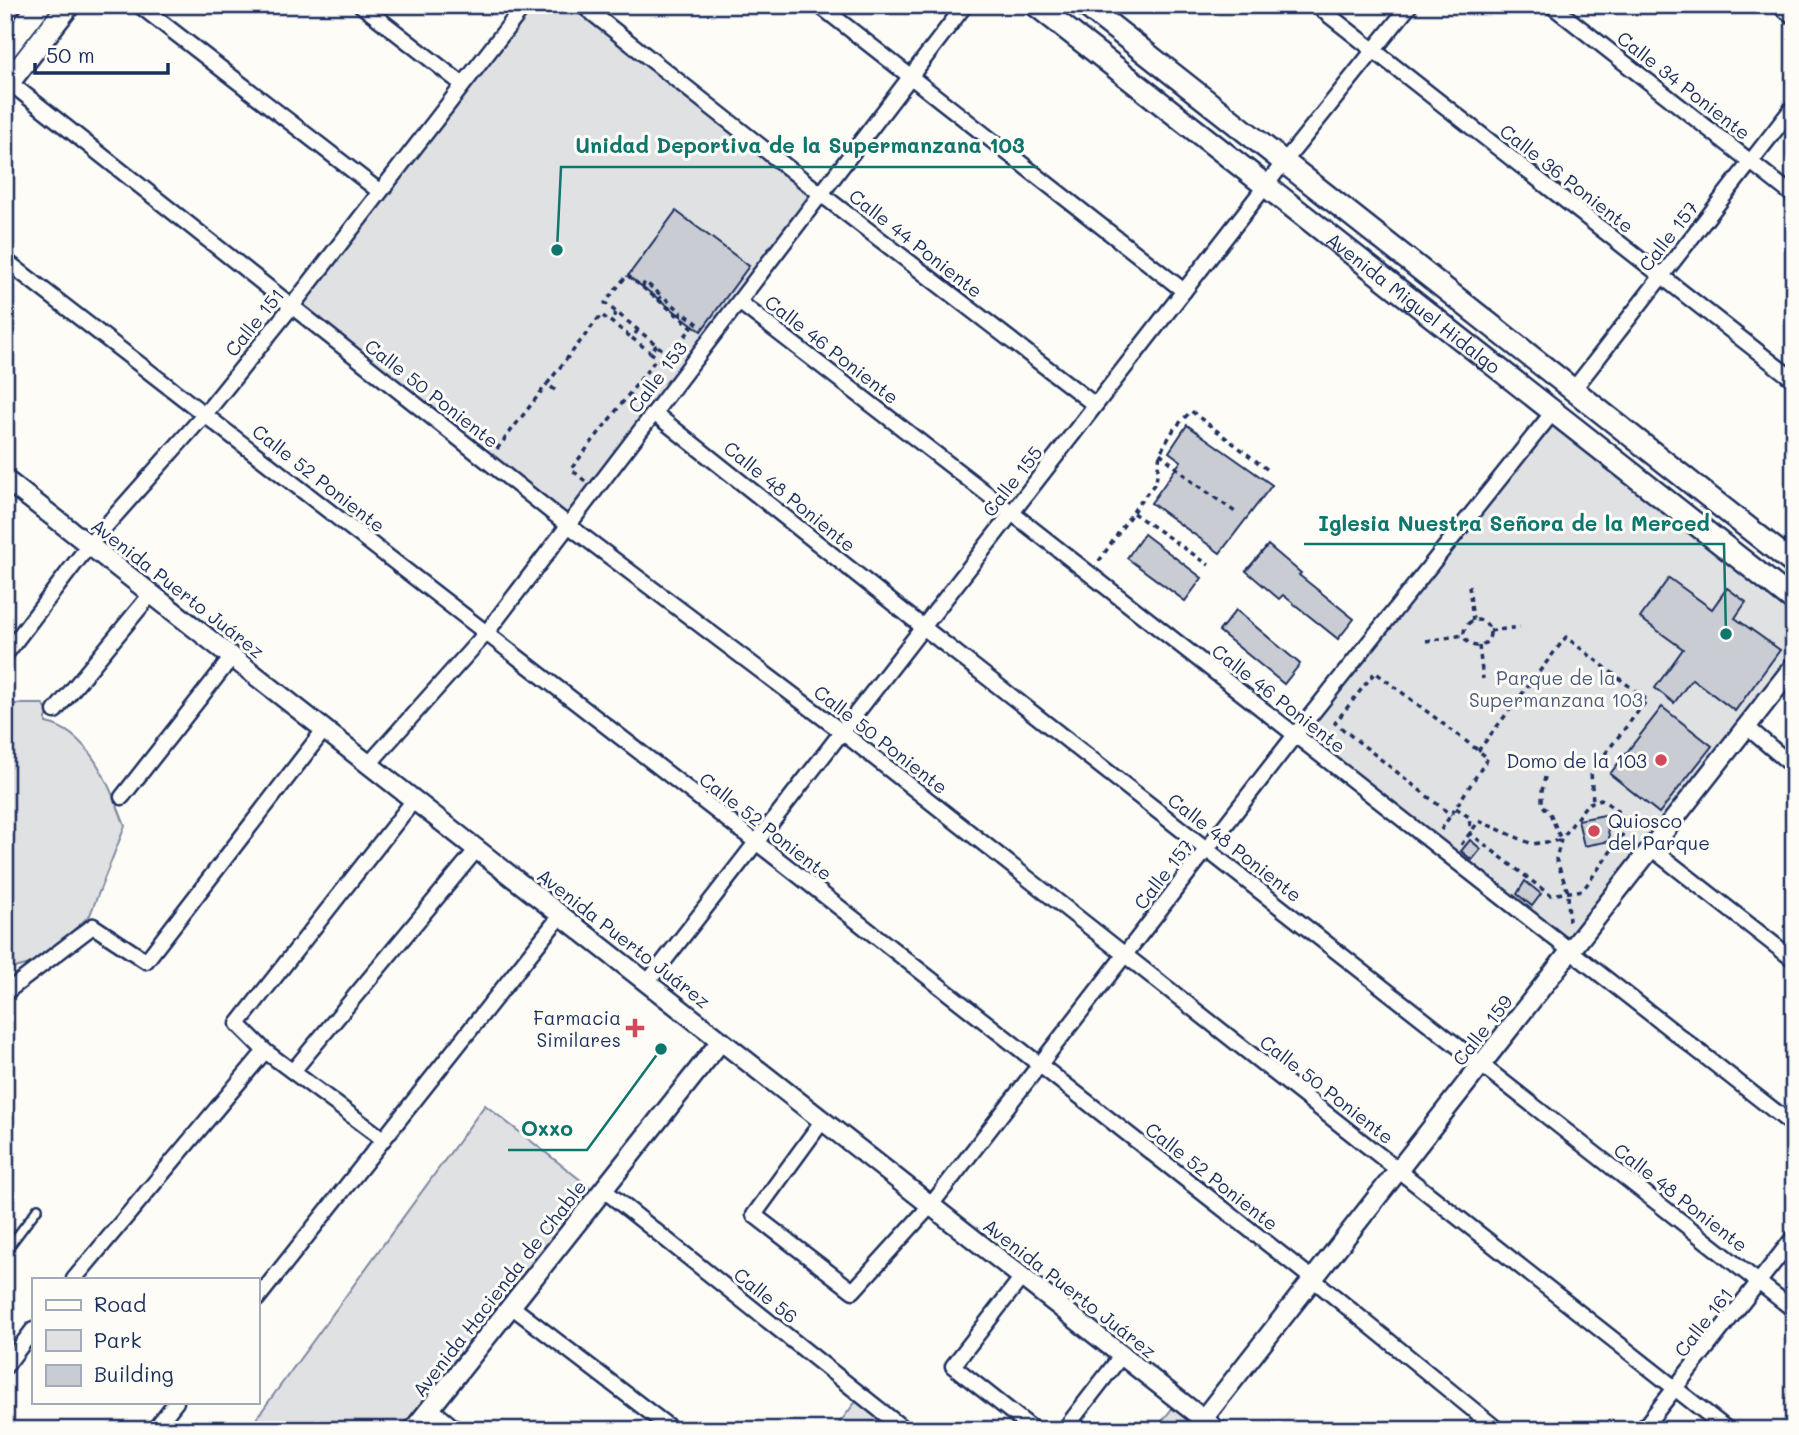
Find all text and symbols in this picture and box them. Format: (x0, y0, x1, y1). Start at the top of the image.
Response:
street label: Calle 34 Poniente (1612, 25, 1756, 145)
scale bar (35, 32, 168, 76)
text: 50 m (46, 41, 95, 68)
street label: Calle 36 Poniente (1495, 118, 1639, 238)
callout: Unidad Deportiva de la Supermanzana 103 (561, 125, 1038, 167)
text: Unidad Deportiva de la Supermanzana 103 (575, 131, 1025, 158)
street label: Calle 44 Poniente (844, 183, 988, 303)
street label: Calle 157 (1633, 196, 1703, 276)
street label: Avenida Miguel Hidalgo (1322, 226, 1506, 379)
street label: Calle 151 (219, 283, 289, 361)
street label: Calle 46 Poniente (760, 289, 904, 409)
street label: Calle 50 Poniente (360, 333, 504, 453)
street label: Calle 153 (622, 336, 692, 418)
street label: Calle 52 Poniente (247, 418, 391, 538)
street label: Calle 48 Poniente (719, 435, 861, 557)
street label: Calle 155 (976, 440, 1048, 522)
callout: Iglesia Nuestra Señora de la Merced (1304, 502, 1724, 544)
text: Iglesia Nuestra Señora de la Merced (1318, 509, 1710, 536)
street label: Avenida Puerto Juárez (86, 513, 270, 663)
street label: Calle 46 Poniente (1207, 638, 1351, 758)
park label: Parque de la Supermanzana 103 (1469, 665, 1643, 712)
street label: Calle 50 Poniente (809, 679, 953, 799)
place label: Domo de la 103 (1506, 748, 1647, 773)
marker: Domo de la 103 (1653, 752, 1669, 768)
street label: Calle 52 Poniente (694, 766, 838, 886)
street label: Calle 48 Poniente (1163, 787, 1307, 907)
place label: Quiosco del Parque (1608, 808, 1710, 855)
marker: Quiosco del Parque (1586, 823, 1602, 839)
street label: Calle 157 (1128, 834, 1198, 914)
street label: Avenida Puerto Juárez (532, 863, 716, 1013)
street label: Calle 159 (1446, 989, 1518, 1071)
place label: Farmacia Similares (533, 1005, 621, 1052)
marker: Farmacia Similares (627, 1020, 643, 1036)
street label: Calle 50 Poniente (1255, 1029, 1399, 1149)
callout: Oxxo (508, 1108, 587, 1150)
text: Oxxo (521, 1114, 573, 1141)
street label: Calle 52 Poniente (1140, 1116, 1284, 1236)
street label: Calle 48 Poniente (1609, 1137, 1753, 1257)
street label: Avenida Hacienda de Chable (406, 1174, 592, 1402)
street label: Avenida Puerto Juárez (978, 1213, 1162, 1363)
street label: Calle 56 (729, 1262, 803, 1328)
legend (32, 1278, 259, 1404)
street label: Calle 161 (1668, 1282, 1738, 1362)
text: Road (94, 1290, 146, 1317)
text: Park (94, 1326, 142, 1353)
text: Building (94, 1360, 174, 1387)

